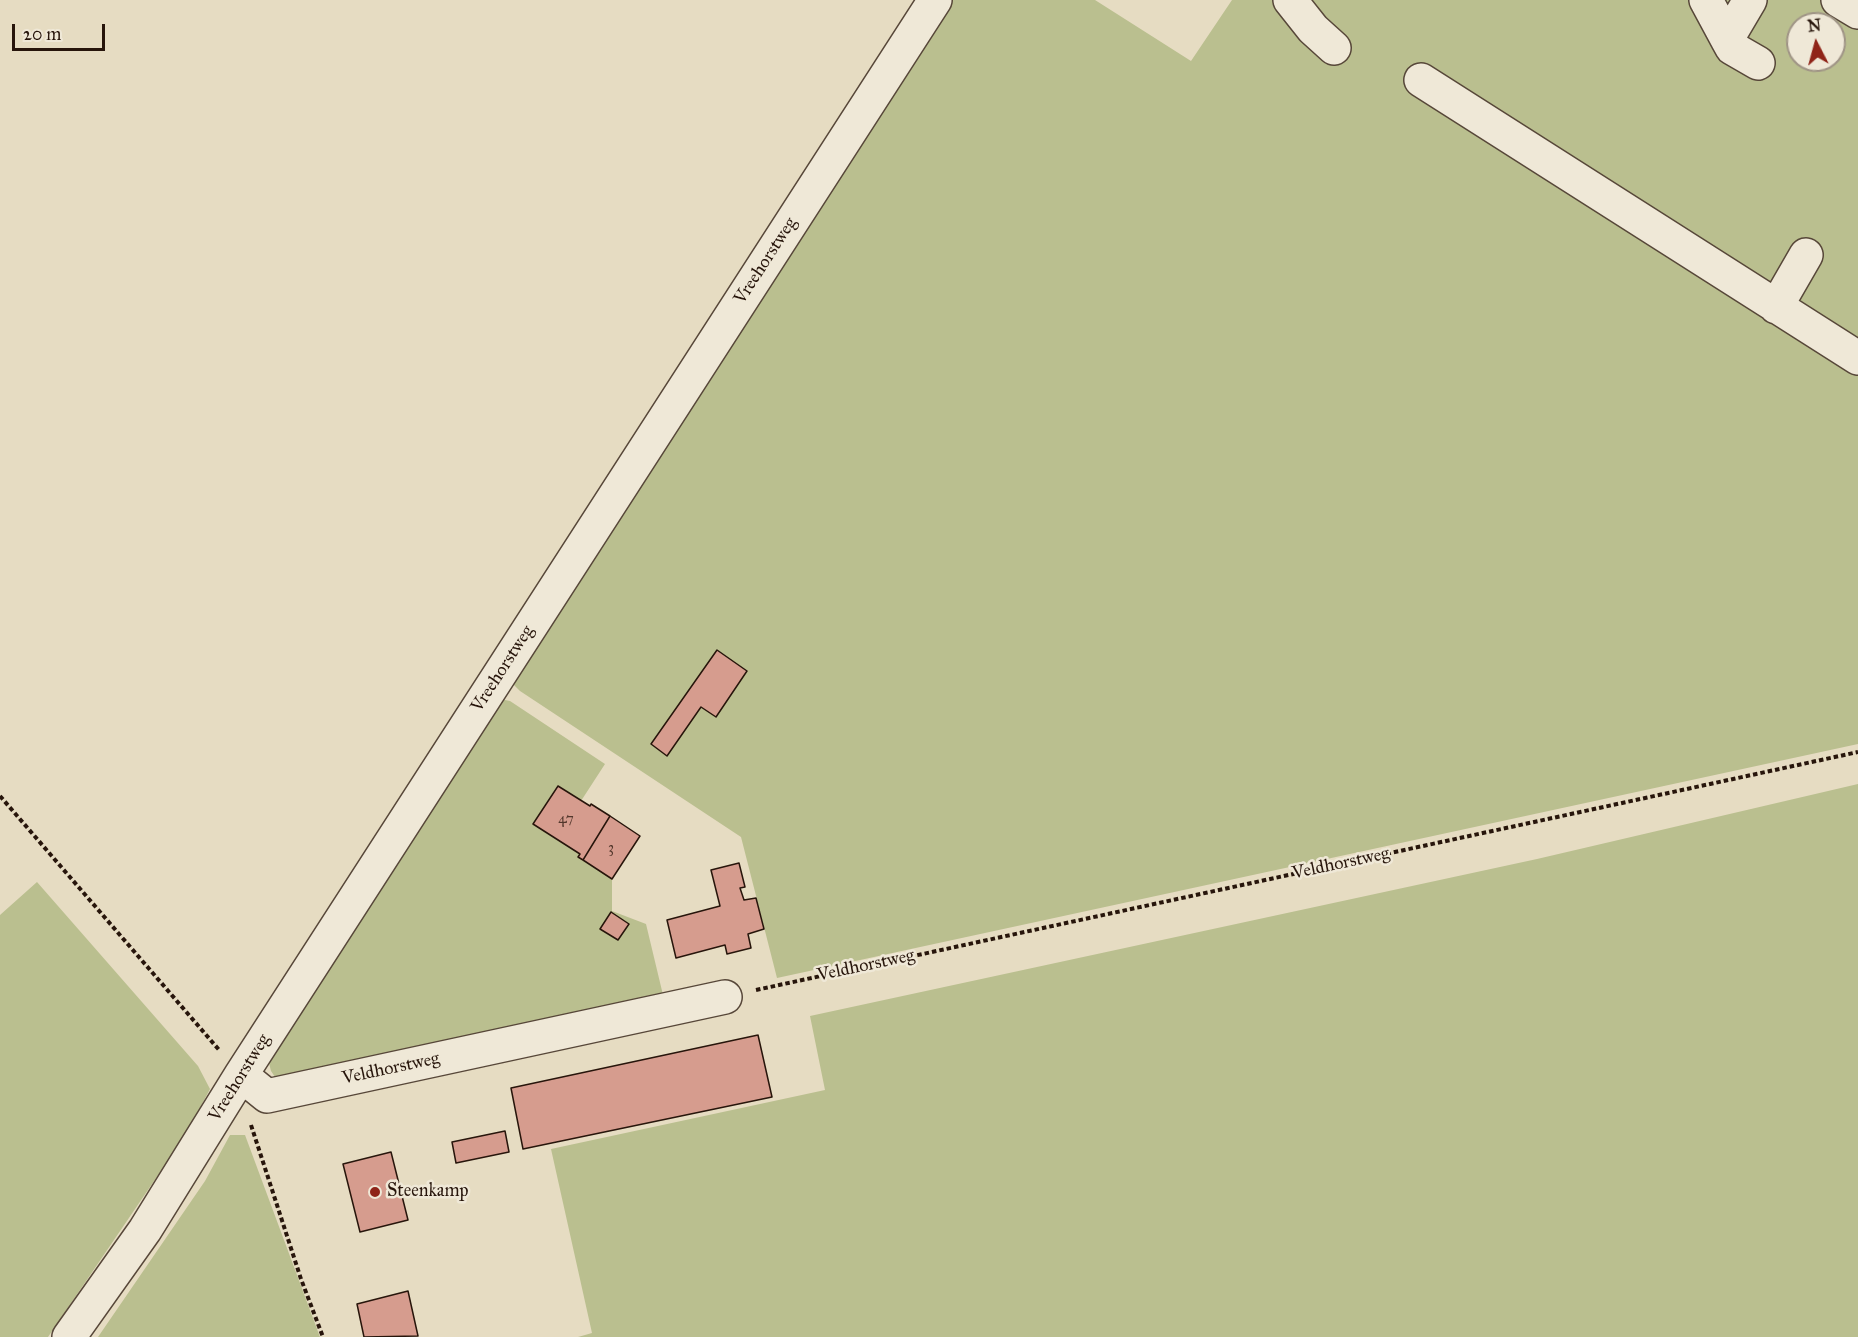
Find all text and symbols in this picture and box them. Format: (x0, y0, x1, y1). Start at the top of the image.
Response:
scale bar (15, 12, 108, 50)
north arrow (1786, 12, 1846, 72)
text: N (1807, 15, 1822, 36)
text: 20 m (23, 23, 61, 45)
street label: Vreehorstweg (730, 214, 802, 308)
street label: Vreehorstweg (467, 622, 539, 716)
house number: 47 (558, 810, 574, 828)
house number: 3 (608, 839, 614, 857)
street label: Veldhorstweg (1290, 843, 1392, 885)
street label: Veldhorstweg (815, 945, 917, 987)
street label: Vreehorstweg (205, 1030, 275, 1126)
street label: Veldhorstweg (340, 1048, 442, 1090)
place label: Steenkamp (387, 1181, 469, 1203)
marker: Steenkamp (368, 1185, 382, 1199)

